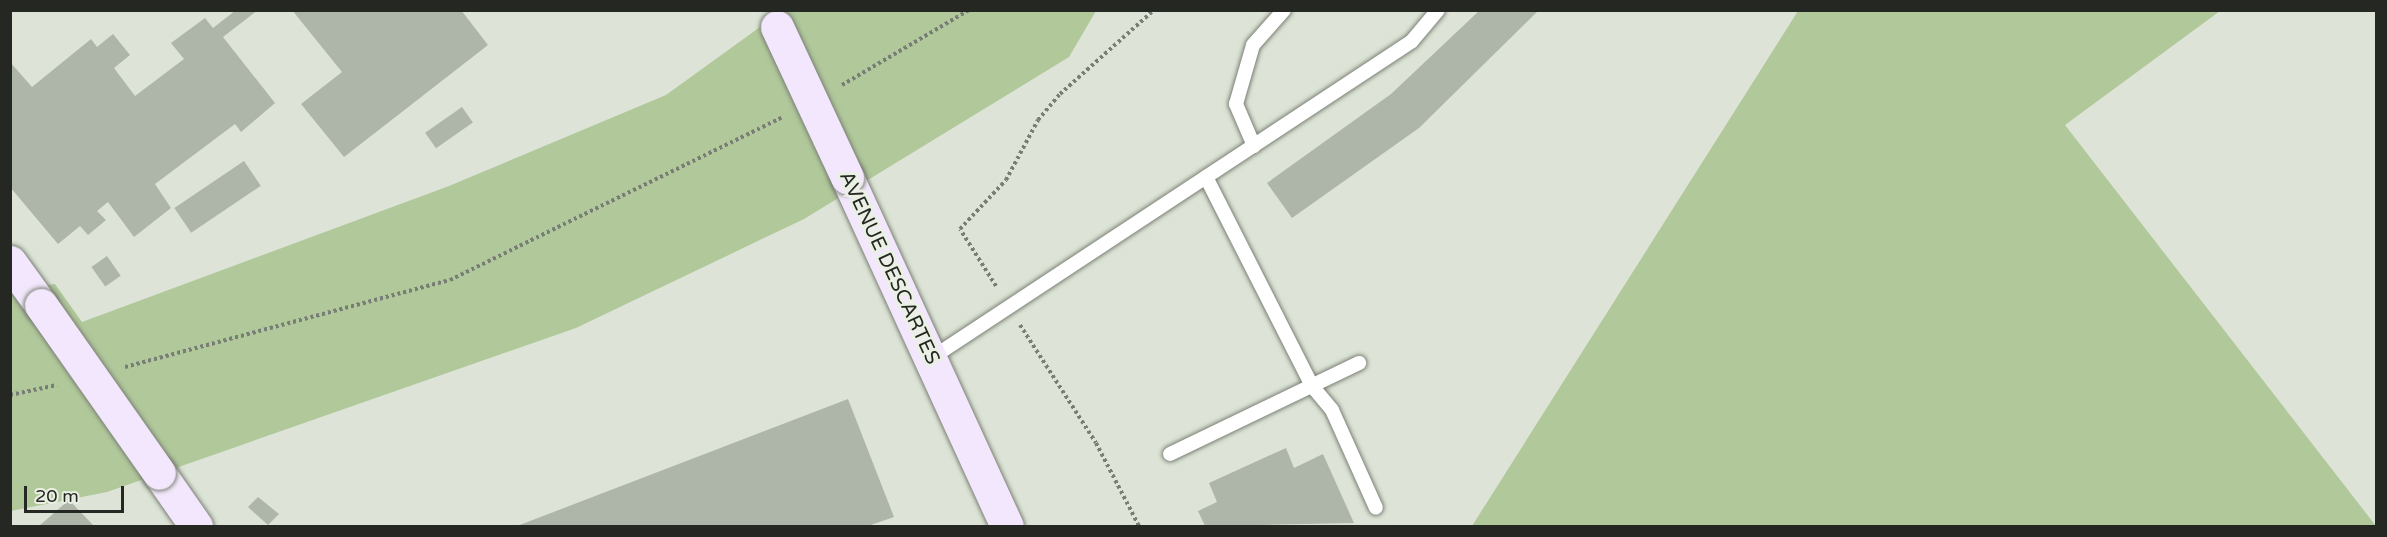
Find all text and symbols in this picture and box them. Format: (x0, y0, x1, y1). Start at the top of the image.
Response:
street label: AVENUE DESCARTES (834, 168, 944, 368)
scale bar (27, 474, 128, 512)
text: 20 m (35, 485, 79, 507)

